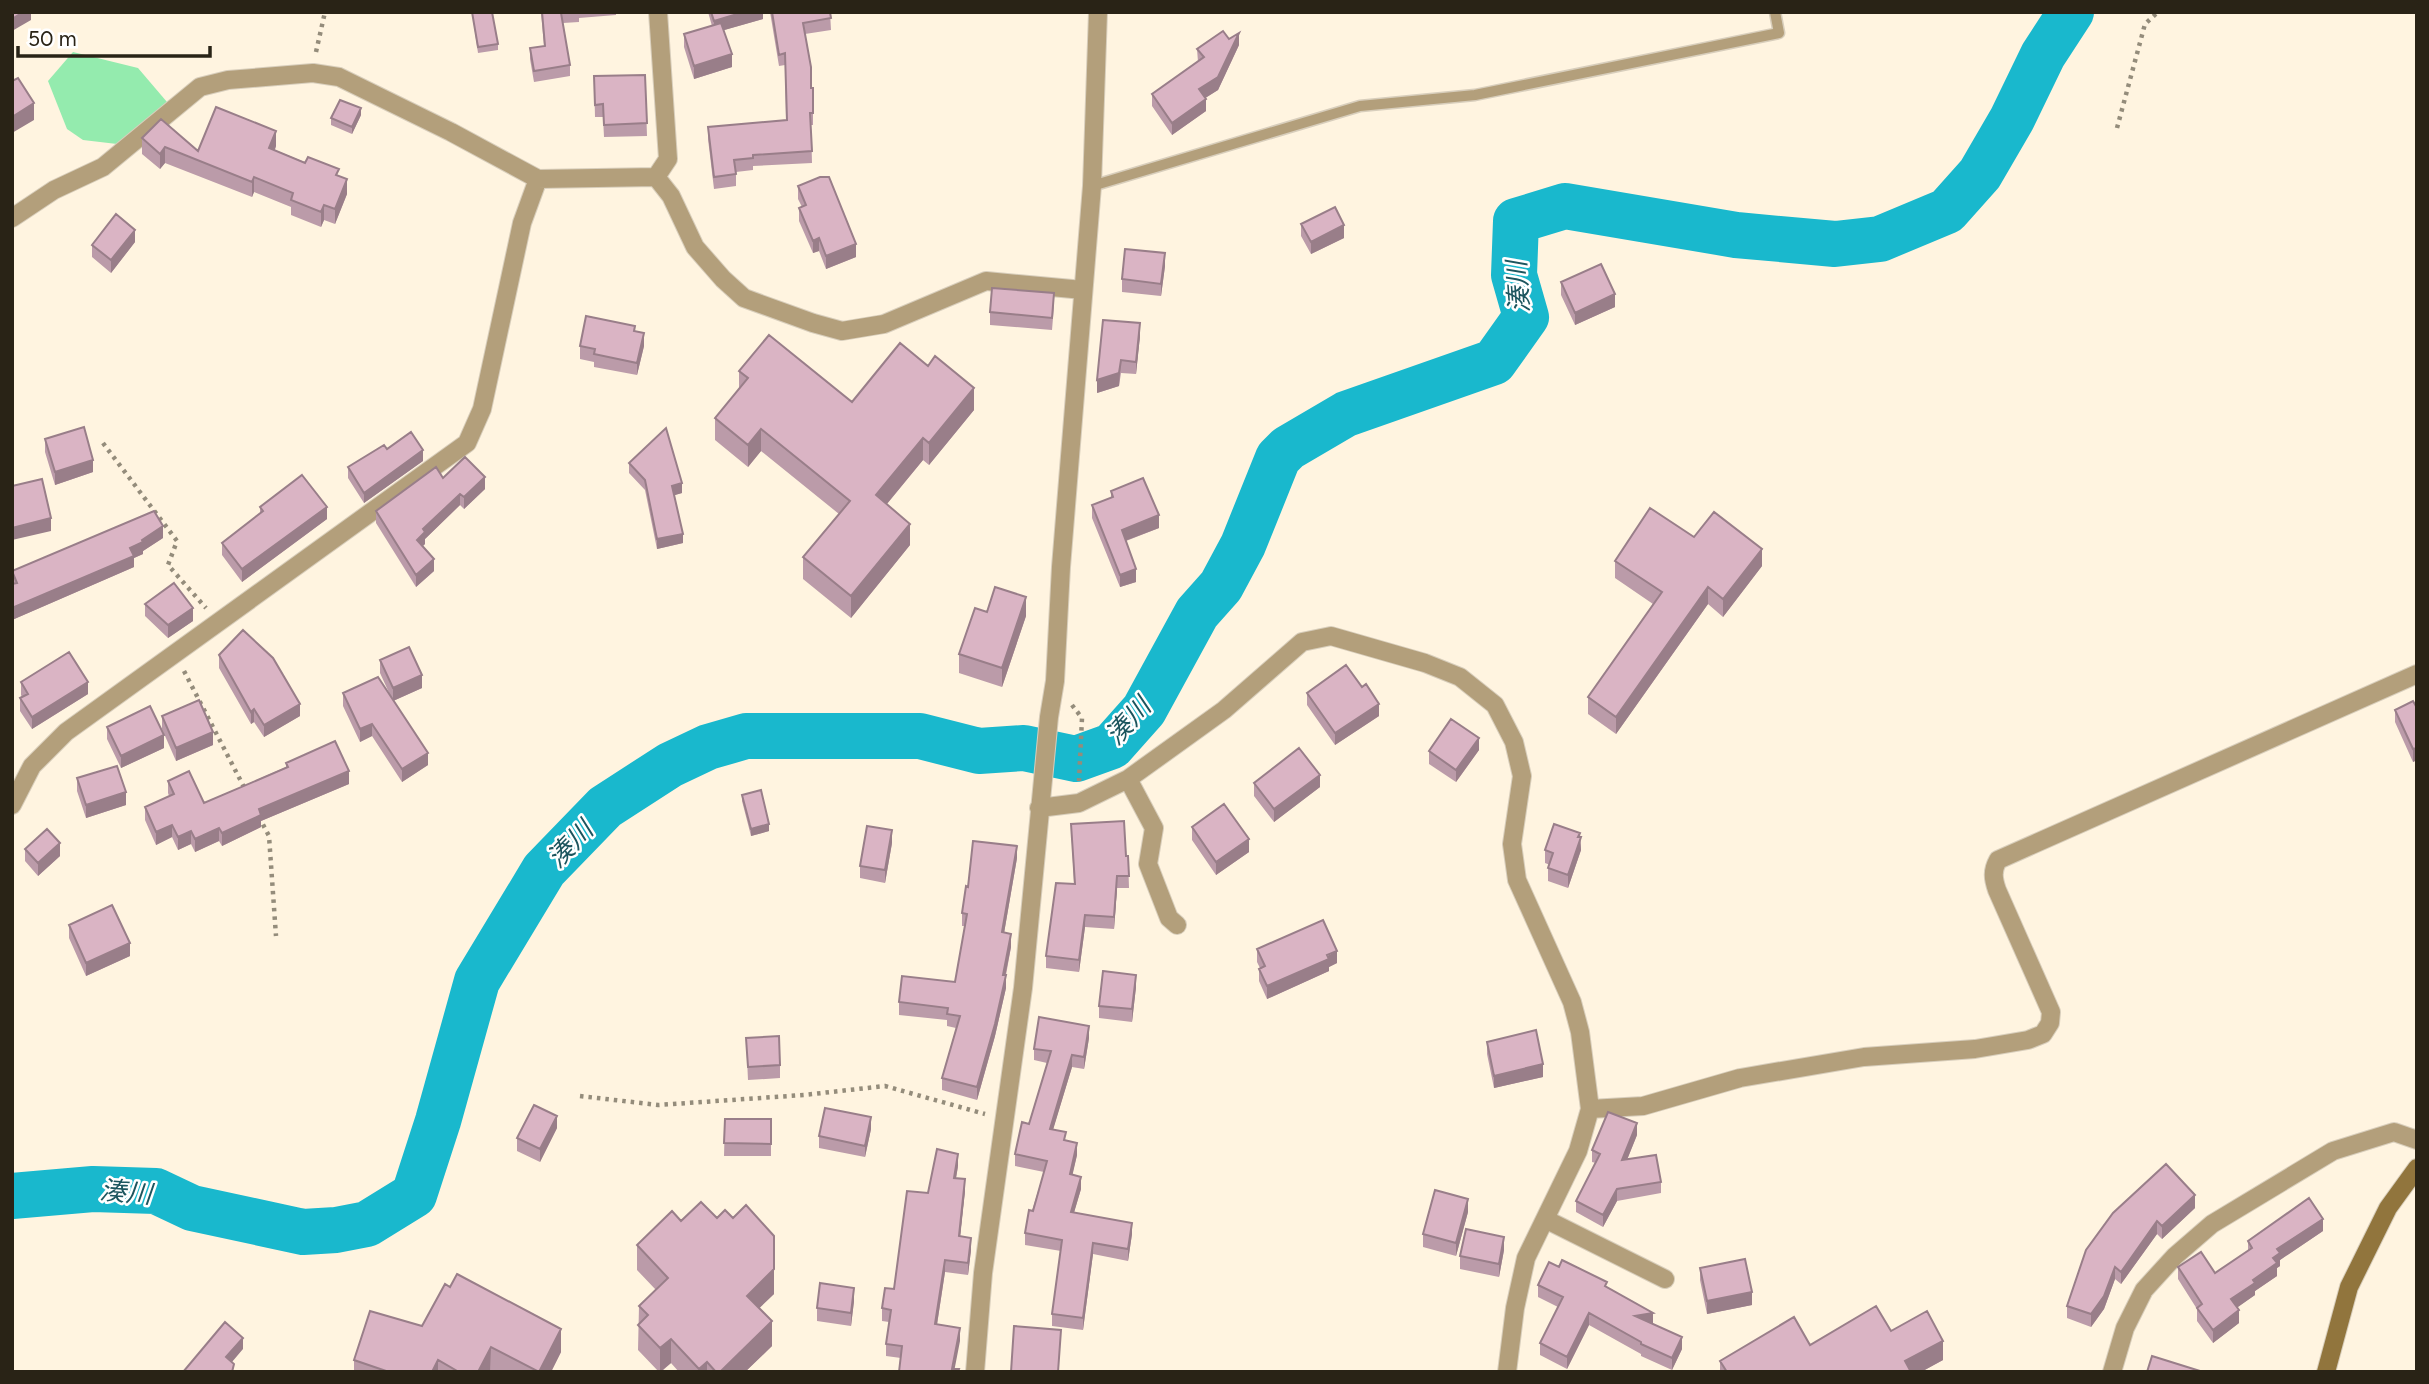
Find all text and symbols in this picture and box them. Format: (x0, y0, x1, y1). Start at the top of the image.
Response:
scale bar (18, 14, 210, 58)
text: 50 m (28, 26, 77, 51)
water label: 湊川 (1500, 257, 1536, 314)
water label: 湊川 (1099, 689, 1159, 751)
water label: 湊川 (540, 812, 602, 874)
water label: 湊川 (99, 1174, 156, 1210)

